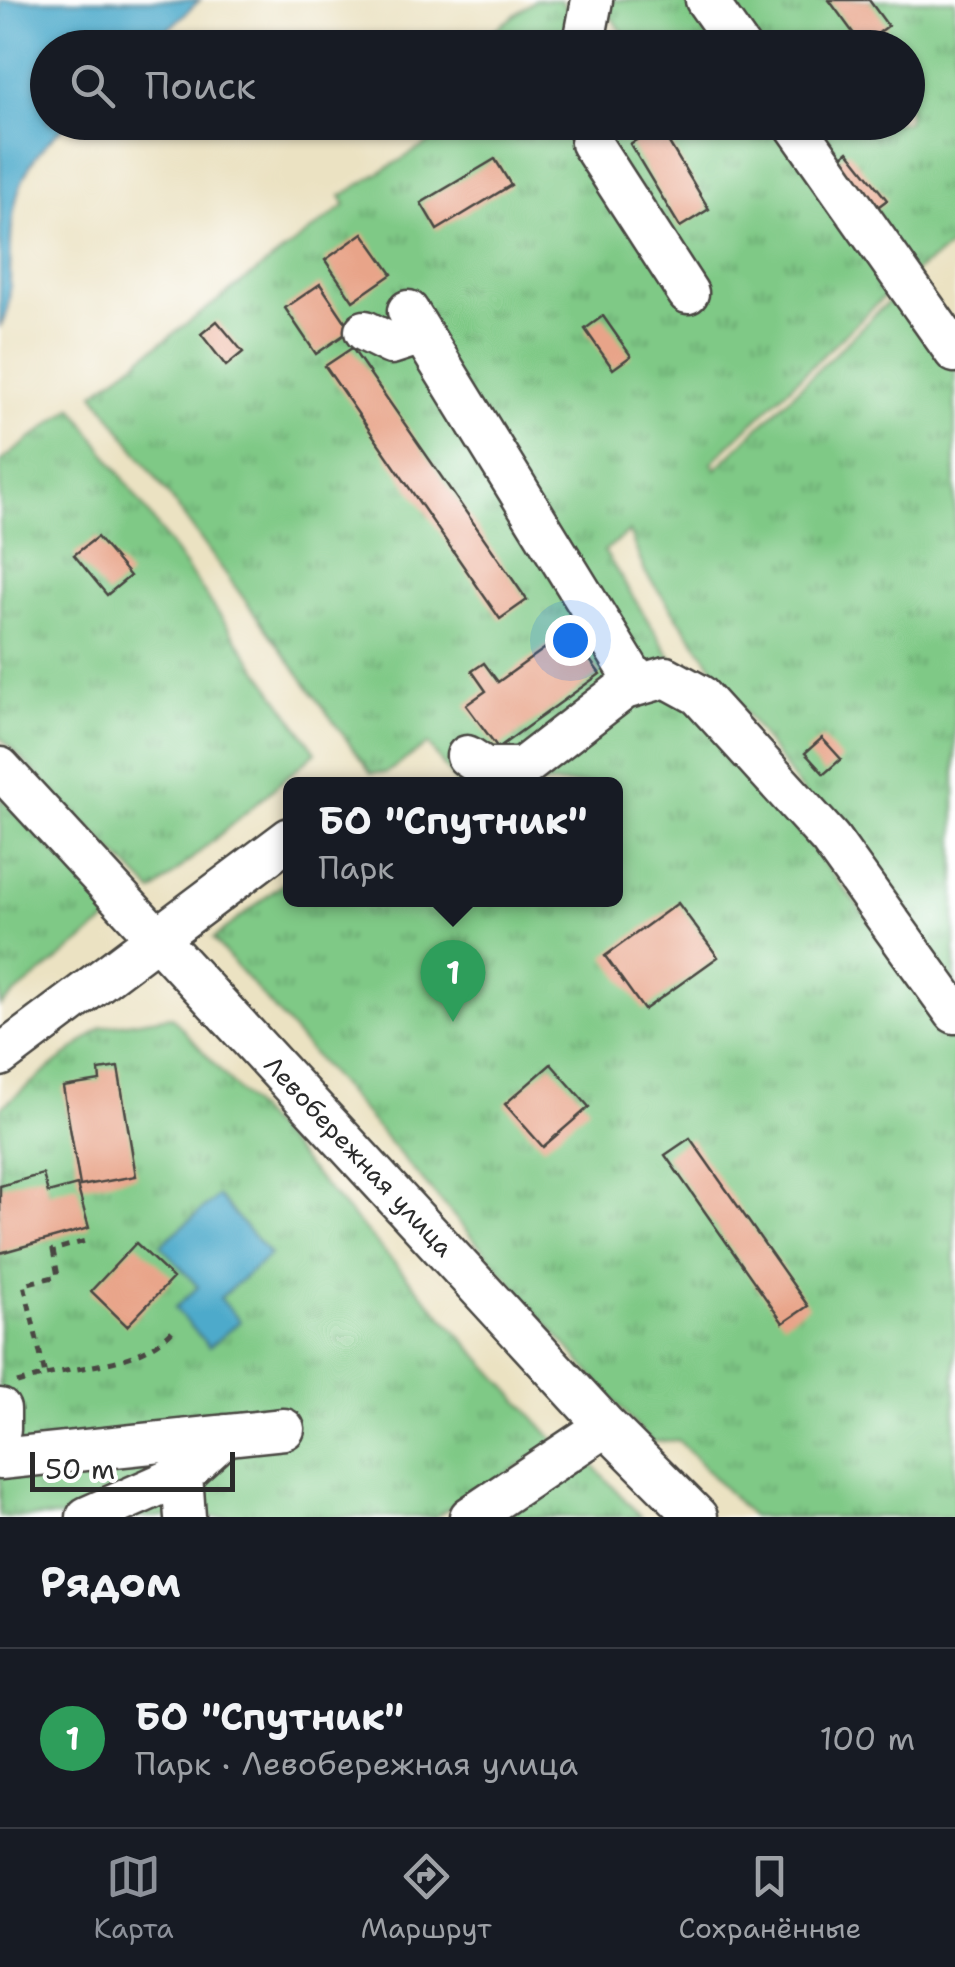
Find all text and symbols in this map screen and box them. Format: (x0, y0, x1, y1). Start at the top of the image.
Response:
search box (30, 30, 925, 140)
icon: search (65, 58, 120, 113)
text: Поиск (145, 60, 256, 111)
your location (545, 615, 596, 666)
popup (283, 777, 623, 907)
text: БО "Спутник" (318, 795, 588, 846)
text: Парк (318, 846, 394, 889)
pin: 1 (420, 940, 486, 1022)
street label: Левобережная улица (257, 1048, 461, 1264)
scale bar (30, 1447, 235, 1492)
text: 50 m (45, 1450, 115, 1488)
text: Рядом (40, 1554, 181, 1610)
text: БО "Спутник" (135, 1691, 404, 1742)
text: 1 (65, 1717, 80, 1760)
text: 100 m (819, 1717, 915, 1760)
text: Парк · Левобережная улица (135, 1742, 578, 1785)
tab: Карта (94, 1849, 174, 1947)
tab: Маршрут (361, 1849, 491, 1947)
tab: Сохранённые (679, 1849, 861, 1947)

